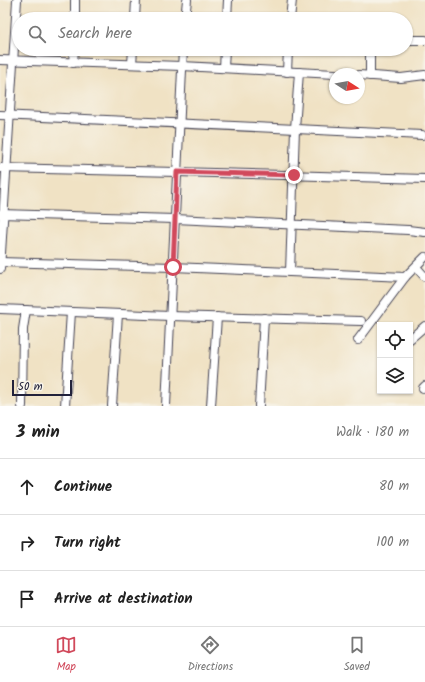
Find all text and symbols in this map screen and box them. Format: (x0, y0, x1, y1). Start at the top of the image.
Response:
search box (12, 12, 413, 56)
text: Search here (58, 22, 132, 46)
icon: search (26, 23, 48, 45)
north arrow (329, 68, 365, 104)
route end (285, 166, 303, 184)
route start (164, 258, 182, 276)
map controls (377, 322, 413, 394)
button: locate (377, 322, 413, 358)
button: layers (377, 358, 413, 394)
scale bar (12, 378, 72, 397)
text: 50 m (18, 378, 43, 396)
text: 3 min (16, 419, 60, 446)
text: Walk · 180 m (336, 422, 409, 443)
text: Continue (54, 475, 112, 499)
icon: ahead (16, 476, 38, 498)
text: 80 m (379, 476, 409, 497)
text: Turn right (54, 531, 121, 555)
icon: right (16, 532, 38, 554)
text: 100 m (376, 532, 409, 553)
text: Arrive at destination (54, 587, 193, 611)
icon: arrive (16, 588, 38, 610)
tab: Map (55, 634, 77, 676)
tab: Directions (188, 634, 233, 676)
tab: Saved (344, 634, 370, 676)

